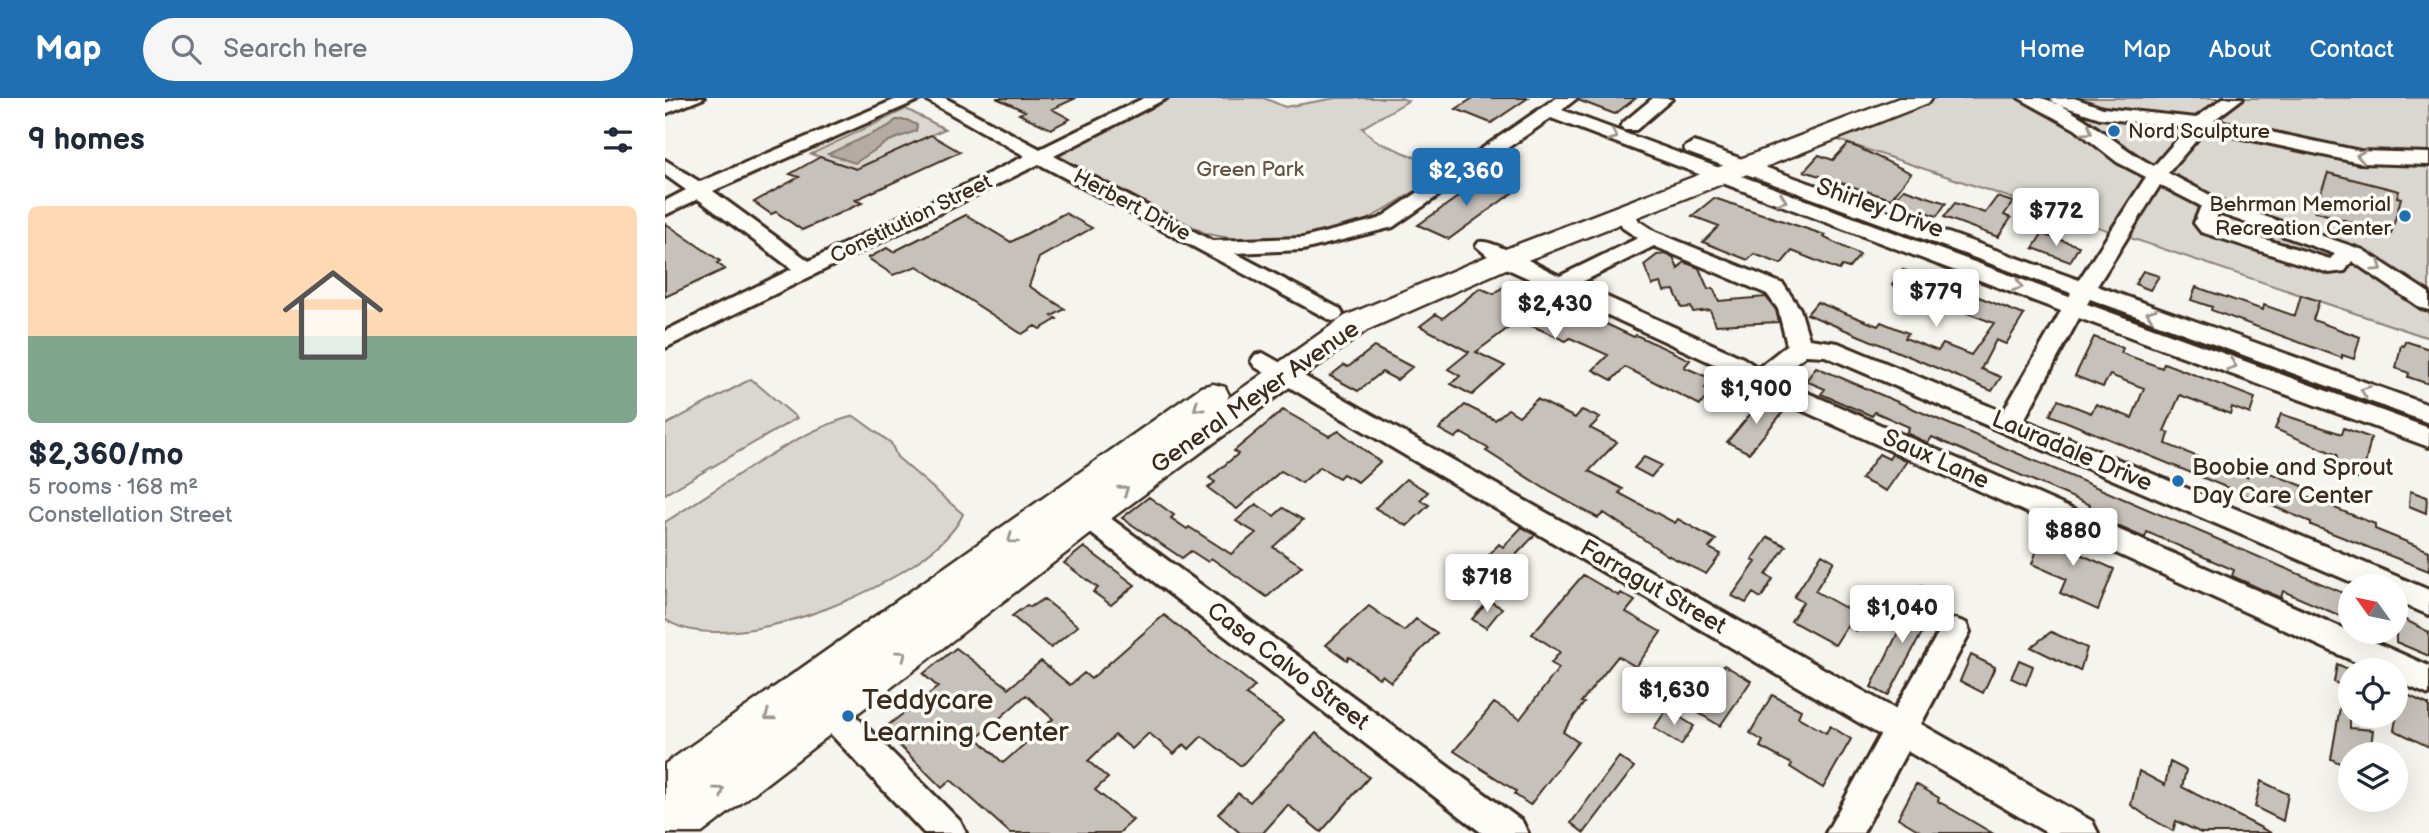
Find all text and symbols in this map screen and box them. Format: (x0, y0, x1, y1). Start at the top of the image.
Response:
search box (143, 18, 633, 81)
text: Map (35, 29, 101, 69)
icon: search (167, 30, 205, 68)
text: Search here (223, 34, 367, 65)
text: Home (2020, 35, 2085, 64)
text: Map (2123, 35, 2171, 64)
text: About (2209, 35, 2271, 64)
text: Contact (2309, 35, 2394, 64)
place label: Nord Sculpture (2128, 119, 2270, 144)
icon: filters (599, 121, 637, 159)
text: 9 homes (28, 122, 145, 158)
one-way arrow (2080, 123, 2093, 135)
marker: Nord Sculpture (2106, 123, 2122, 139)
one-way arrow (1606, 127, 1618, 141)
pin: $2,360 (1409, 148, 1523, 208)
one-way arrow (2355, 149, 2367, 164)
park label: Green Park (1196, 157, 1304, 182)
text: $2,360 (1428, 157, 1504, 185)
street label: Herbert Drive (1069, 164, 1195, 246)
street label: Constitution Street (826, 169, 996, 269)
street label: Shirley Drive (1812, 172, 1948, 244)
pin: $772 (2015, 188, 2097, 248)
one-way arrow (1775, 191, 1787, 205)
place label: Behrman Memorial Recreation Center (2209, 192, 2391, 241)
text: $772 (2029, 197, 2083, 225)
marker: Behrman Memorial Recreation Center (2397, 208, 2413, 224)
icon: home (270, 252, 396, 378)
one-way arrow (2370, 259, 2383, 271)
pin: $779 (1895, 270, 1977, 329)
text: $779 (1909, 278, 1963, 306)
one-way arrow (2012, 278, 2024, 292)
pin: $2,430 (1498, 282, 1612, 341)
text: $2,430 (1517, 290, 1593, 318)
one-way arrow (2145, 308, 2157, 322)
street label: General Meyer Avenue (1145, 314, 1365, 480)
one-way arrow (2225, 357, 2237, 371)
pin: $1,900 (1699, 366, 1813, 426)
text: $1,900 (1720, 375, 1792, 403)
one-way arrow (2359, 385, 2371, 399)
one-way arrow (1193, 399, 1206, 411)
street label: Lauradale Drive (1987, 404, 2157, 498)
street label: Saux Lane (1878, 423, 1994, 495)
text: $2,360/mo (28, 437, 184, 473)
place label: Boobie and Sprout Day Care Center (2192, 453, 2394, 510)
text: 5 rooms · 168 m² (28, 473, 198, 501)
marker: Boobie and Sprout Day Care Center (2170, 473, 2186, 489)
one-way arrow (1116, 486, 1129, 498)
text: Constellation Street (28, 501, 232, 529)
pin: $880 (2032, 508, 2114, 568)
text: $880 (2044, 517, 2102, 545)
one-way arrow (1008, 531, 1020, 543)
street label: Farragut Street (1575, 533, 1732, 641)
pin: $718 (1446, 554, 1528, 614)
text: $718 (1461, 563, 1513, 591)
north arrow (2338, 574, 2408, 644)
map controls (2338, 574, 2408, 812)
pin: $1,040 (1845, 586, 1959, 645)
text: $1,040 (1866, 594, 1938, 622)
street label: Casa Calvo Street (1201, 596, 1375, 737)
one-way arrow (894, 651, 907, 664)
button: locate (2338, 658, 2408, 728)
pin: $1,630 (1617, 668, 1731, 727)
text: $1,630 (1638, 676, 1710, 704)
place label: Teddycare Learning Center (862, 684, 1069, 749)
one-way arrow (764, 708, 777, 720)
marker: Teddycare Learning Center (840, 708, 856, 724)
button: layers (2338, 742, 2408, 812)
one-way arrow (712, 787, 725, 800)

